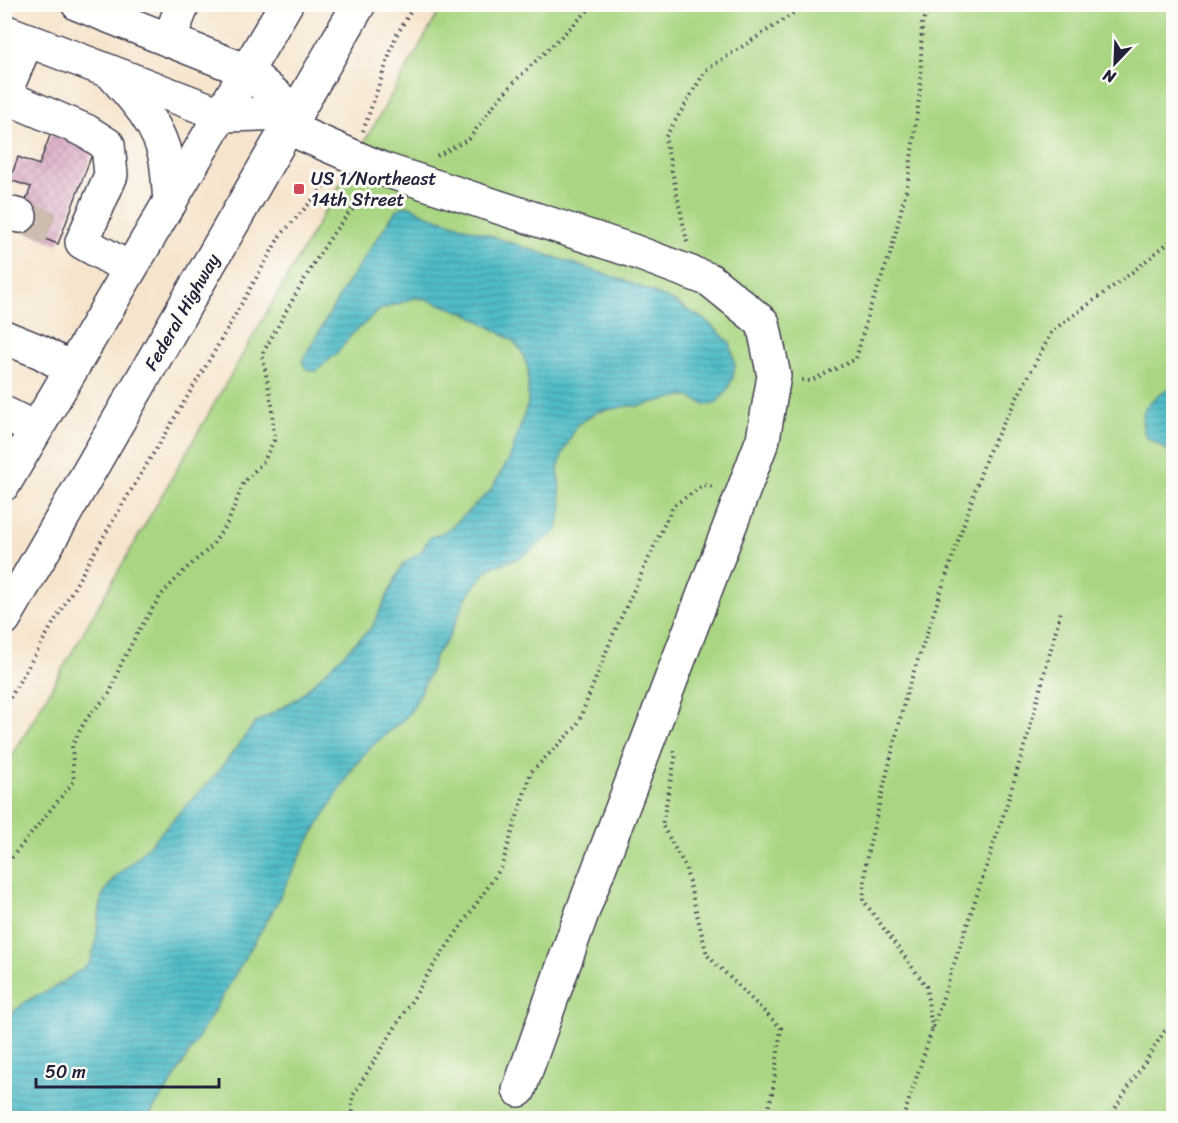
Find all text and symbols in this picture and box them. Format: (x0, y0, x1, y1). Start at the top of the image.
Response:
north arrow (1085, 33, 1145, 93)
text: N (1098, 60, 1121, 92)
place label: US 1/Northeast 14th Street (311, 163, 436, 216)
marker: US 1/Northeast 14th Street (292, 182, 306, 196)
street label: Federal Highway (135, 247, 229, 377)
scale bar (36, 1051, 219, 1089)
text: 50 m (45, 1056, 86, 1088)

